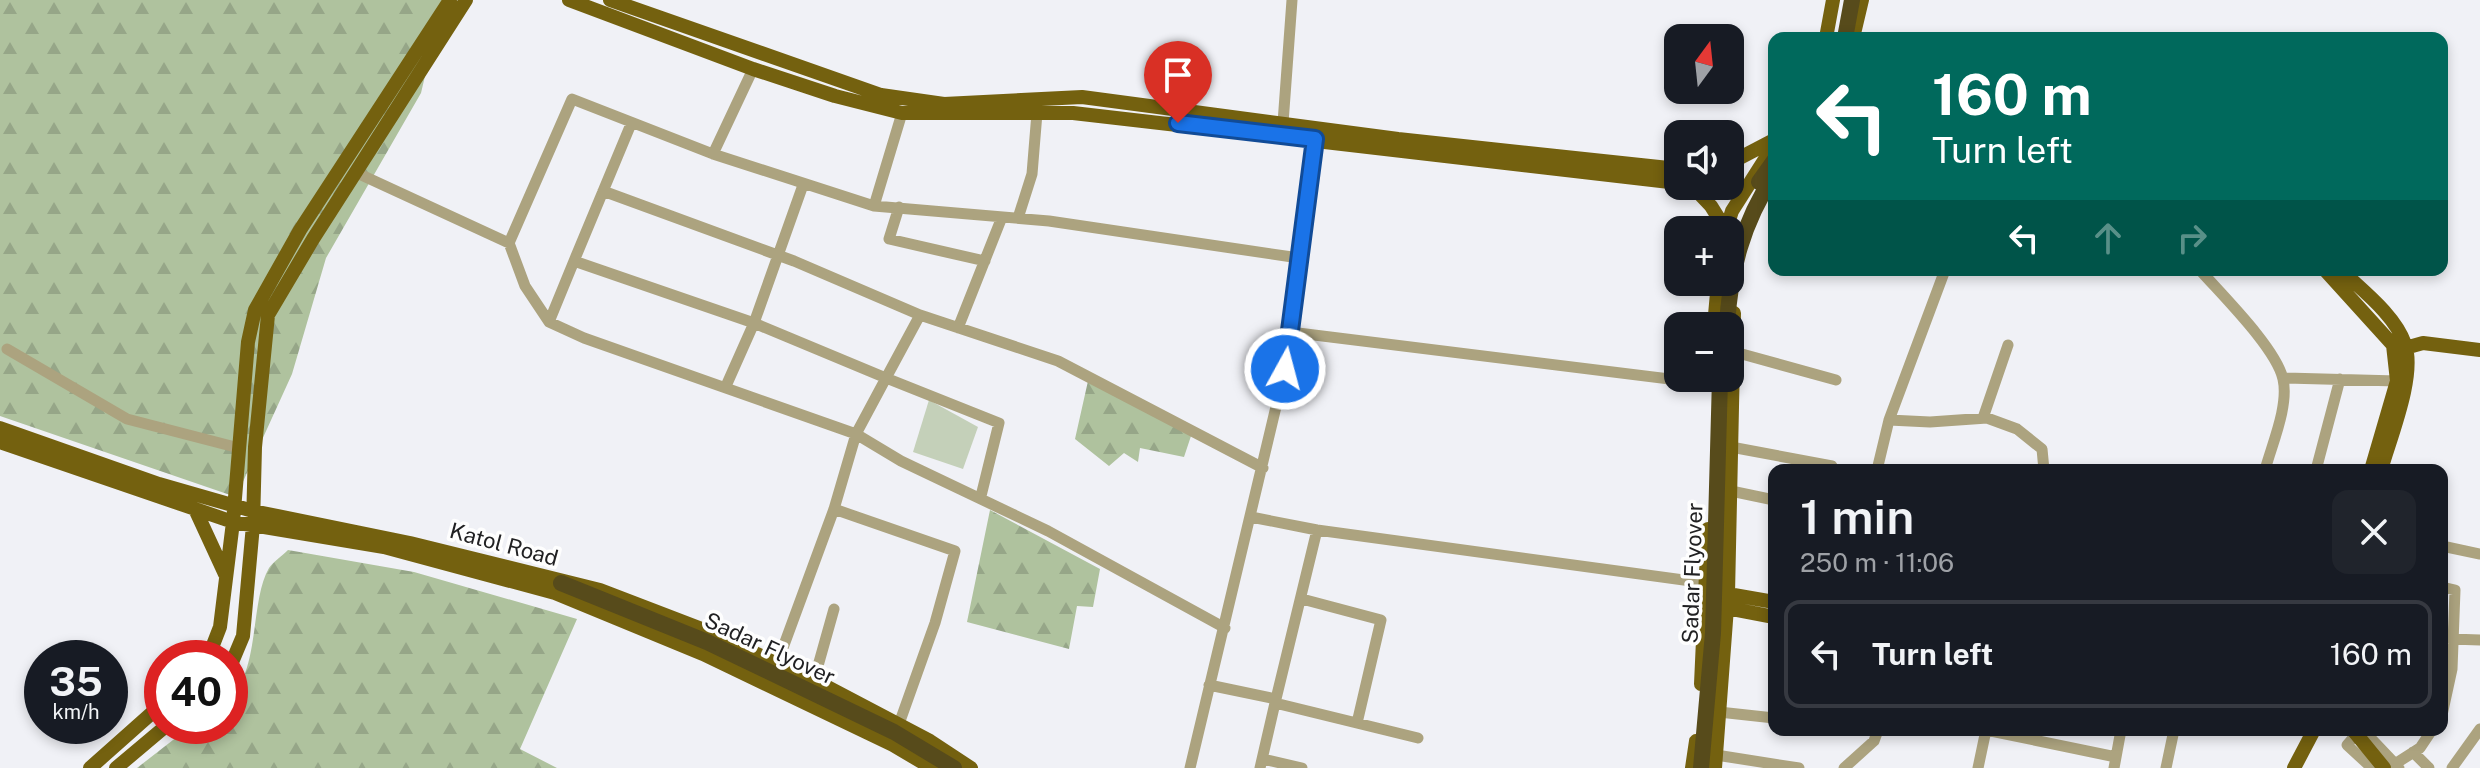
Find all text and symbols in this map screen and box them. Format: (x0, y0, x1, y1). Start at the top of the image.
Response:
north arrow (1664, 24, 1744, 104)
map controls (1664, 24, 1744, 392)
pin (1144, 41, 1212, 123)
icon: arrive (1156, 53, 1200, 97)
text: 160 m (1932, 62, 2092, 128)
icon: left (1800, 64, 1904, 168)
button: sound (1664, 120, 1744, 200)
text: Turn left (1932, 129, 2073, 171)
button: + (1664, 216, 1744, 296)
icon: left (2002, 216, 2046, 260)
icon: ahead (2086, 216, 2130, 260)
icon: right (2170, 216, 2214, 260)
button: − (1664, 312, 1744, 392)
position arrow (1243, 327, 1327, 411)
text: 1 min (1800, 488, 1914, 545)
button: close (2332, 490, 2416, 574)
street label: Sadar Flyover (1677, 502, 1707, 644)
street label: Katol Road (447, 517, 561, 571)
text: 250 m · 11:06 (1800, 547, 1954, 578)
street label: Sadar Flyover (701, 606, 839, 690)
icon: left (1804, 632, 1848, 676)
text: Turn left (1872, 636, 1993, 672)
text: 160 m (2330, 636, 2412, 672)
speed limit sign: 40 (144, 640, 248, 744)
text: 35 (49, 658, 103, 705)
text: km/h (52, 700, 100, 724)

